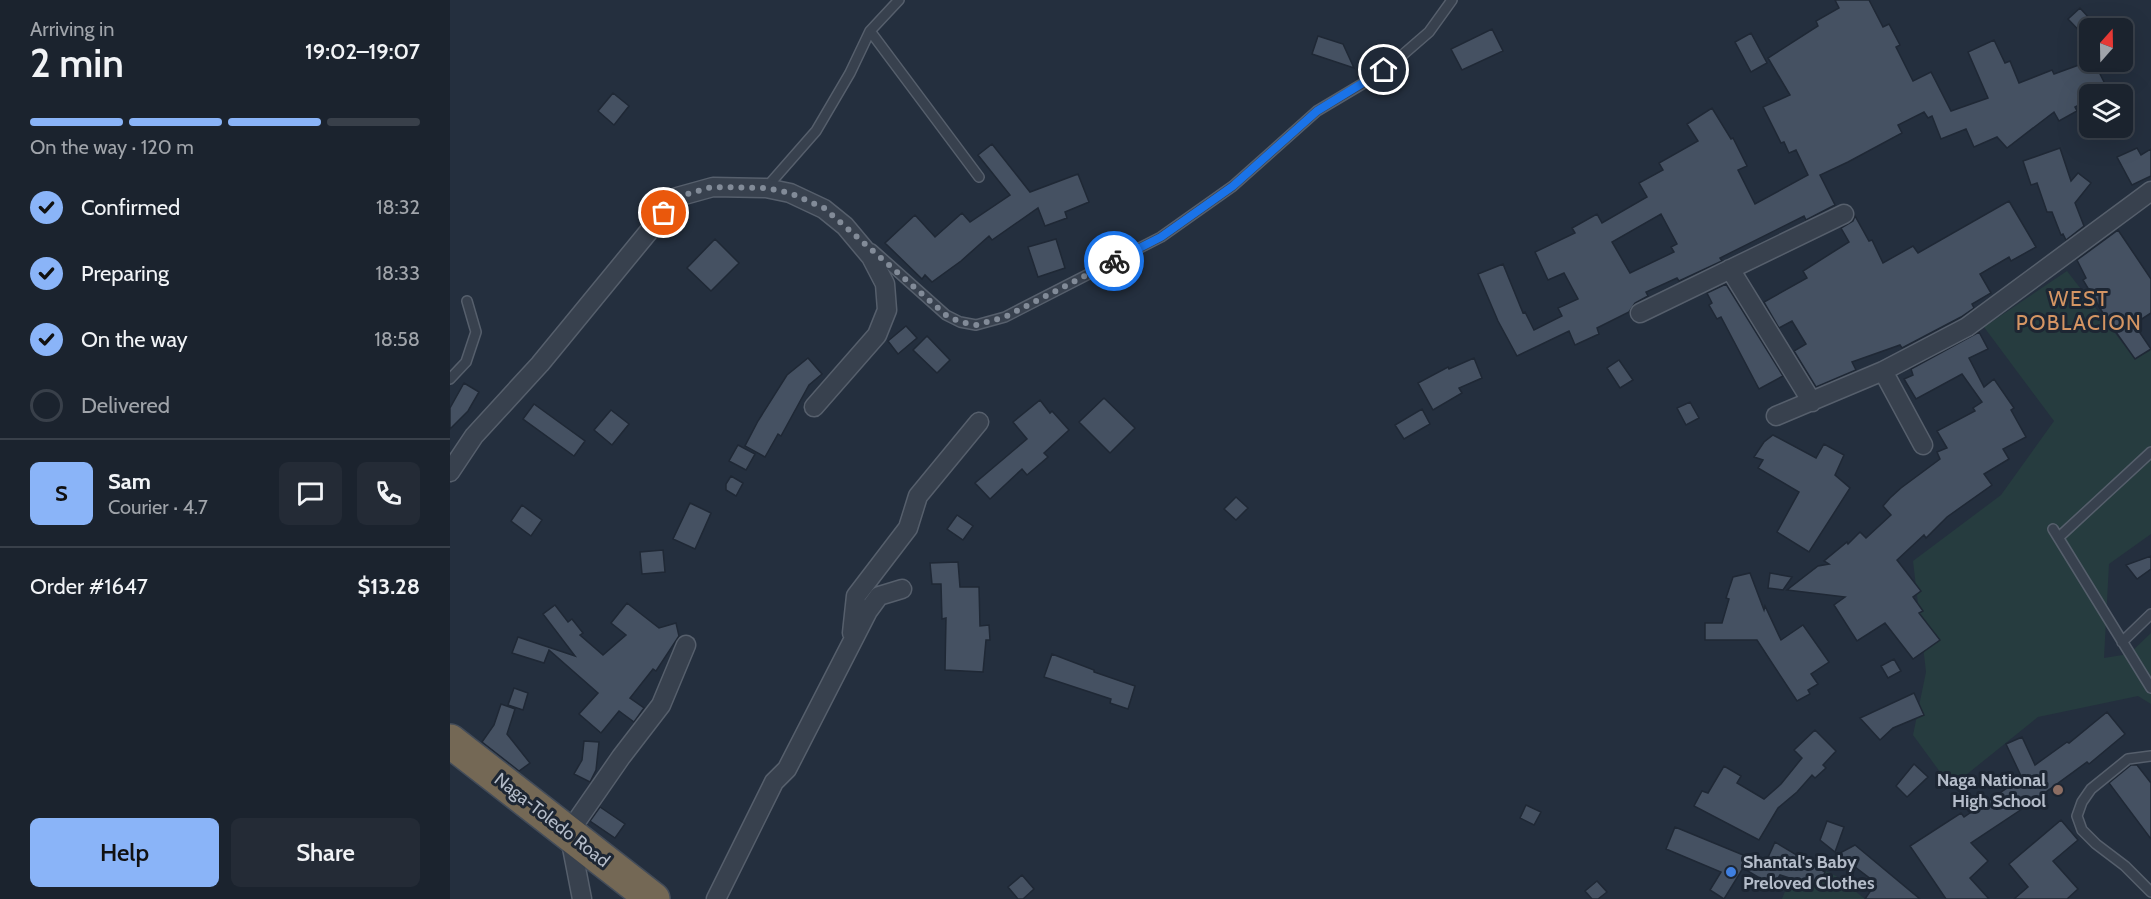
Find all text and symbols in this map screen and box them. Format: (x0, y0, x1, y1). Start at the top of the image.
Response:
text: Arriving in (30, 17, 114, 41)
north arrow (2079, 18, 2133, 72)
map controls (2079, 18, 2133, 138)
text: 19:02–19:07 (305, 38, 420, 65)
text: 2 min (30, 39, 124, 87)
pin (1358, 44, 1409, 95)
icon: home (1367, 53, 1400, 86)
button: layers (2079, 84, 2133, 138)
text: On the way · 120 m (30, 135, 194, 159)
pin (638, 187, 689, 238)
icon: check (30, 191, 63, 224)
text: Confirmed (81, 194, 180, 221)
text: 18:32 (376, 195, 420, 219)
icon: bag (647, 196, 680, 229)
courier (1084, 231, 1144, 291)
icon: bike (1098, 245, 1131, 278)
icon: check (30, 257, 63, 290)
text: Preparing (81, 260, 169, 287)
text: 18:33 (376, 261, 420, 285)
district label: WEST POBLACION (2016, 286, 2142, 335)
icon: check (30, 323, 63, 356)
text: On the way (81, 326, 188, 353)
text: 18:58 (374, 327, 420, 351)
text: Delivered (81, 392, 170, 419)
button: chat (279, 462, 342, 525)
button: phone (357, 462, 420, 525)
text: Sam (108, 468, 151, 495)
text: S (55, 480, 68, 507)
text: Courier · 4.7 (108, 495, 208, 519)
text: Order #1647 (30, 573, 148, 600)
text: $13.28 (357, 573, 420, 600)
street label: Naga-Toledo Road (490, 768, 614, 872)
place label: Naga National High School (1937, 769, 2046, 812)
marker: Naga National High School (2051, 783, 2065, 797)
button: Help (30, 818, 219, 887)
button: Share (231, 818, 420, 887)
place label: Shantal's Baby Preloved Clothes (1743, 851, 1875, 894)
marker: Shantal's Baby Preloved Clothes (1724, 865, 1738, 879)

